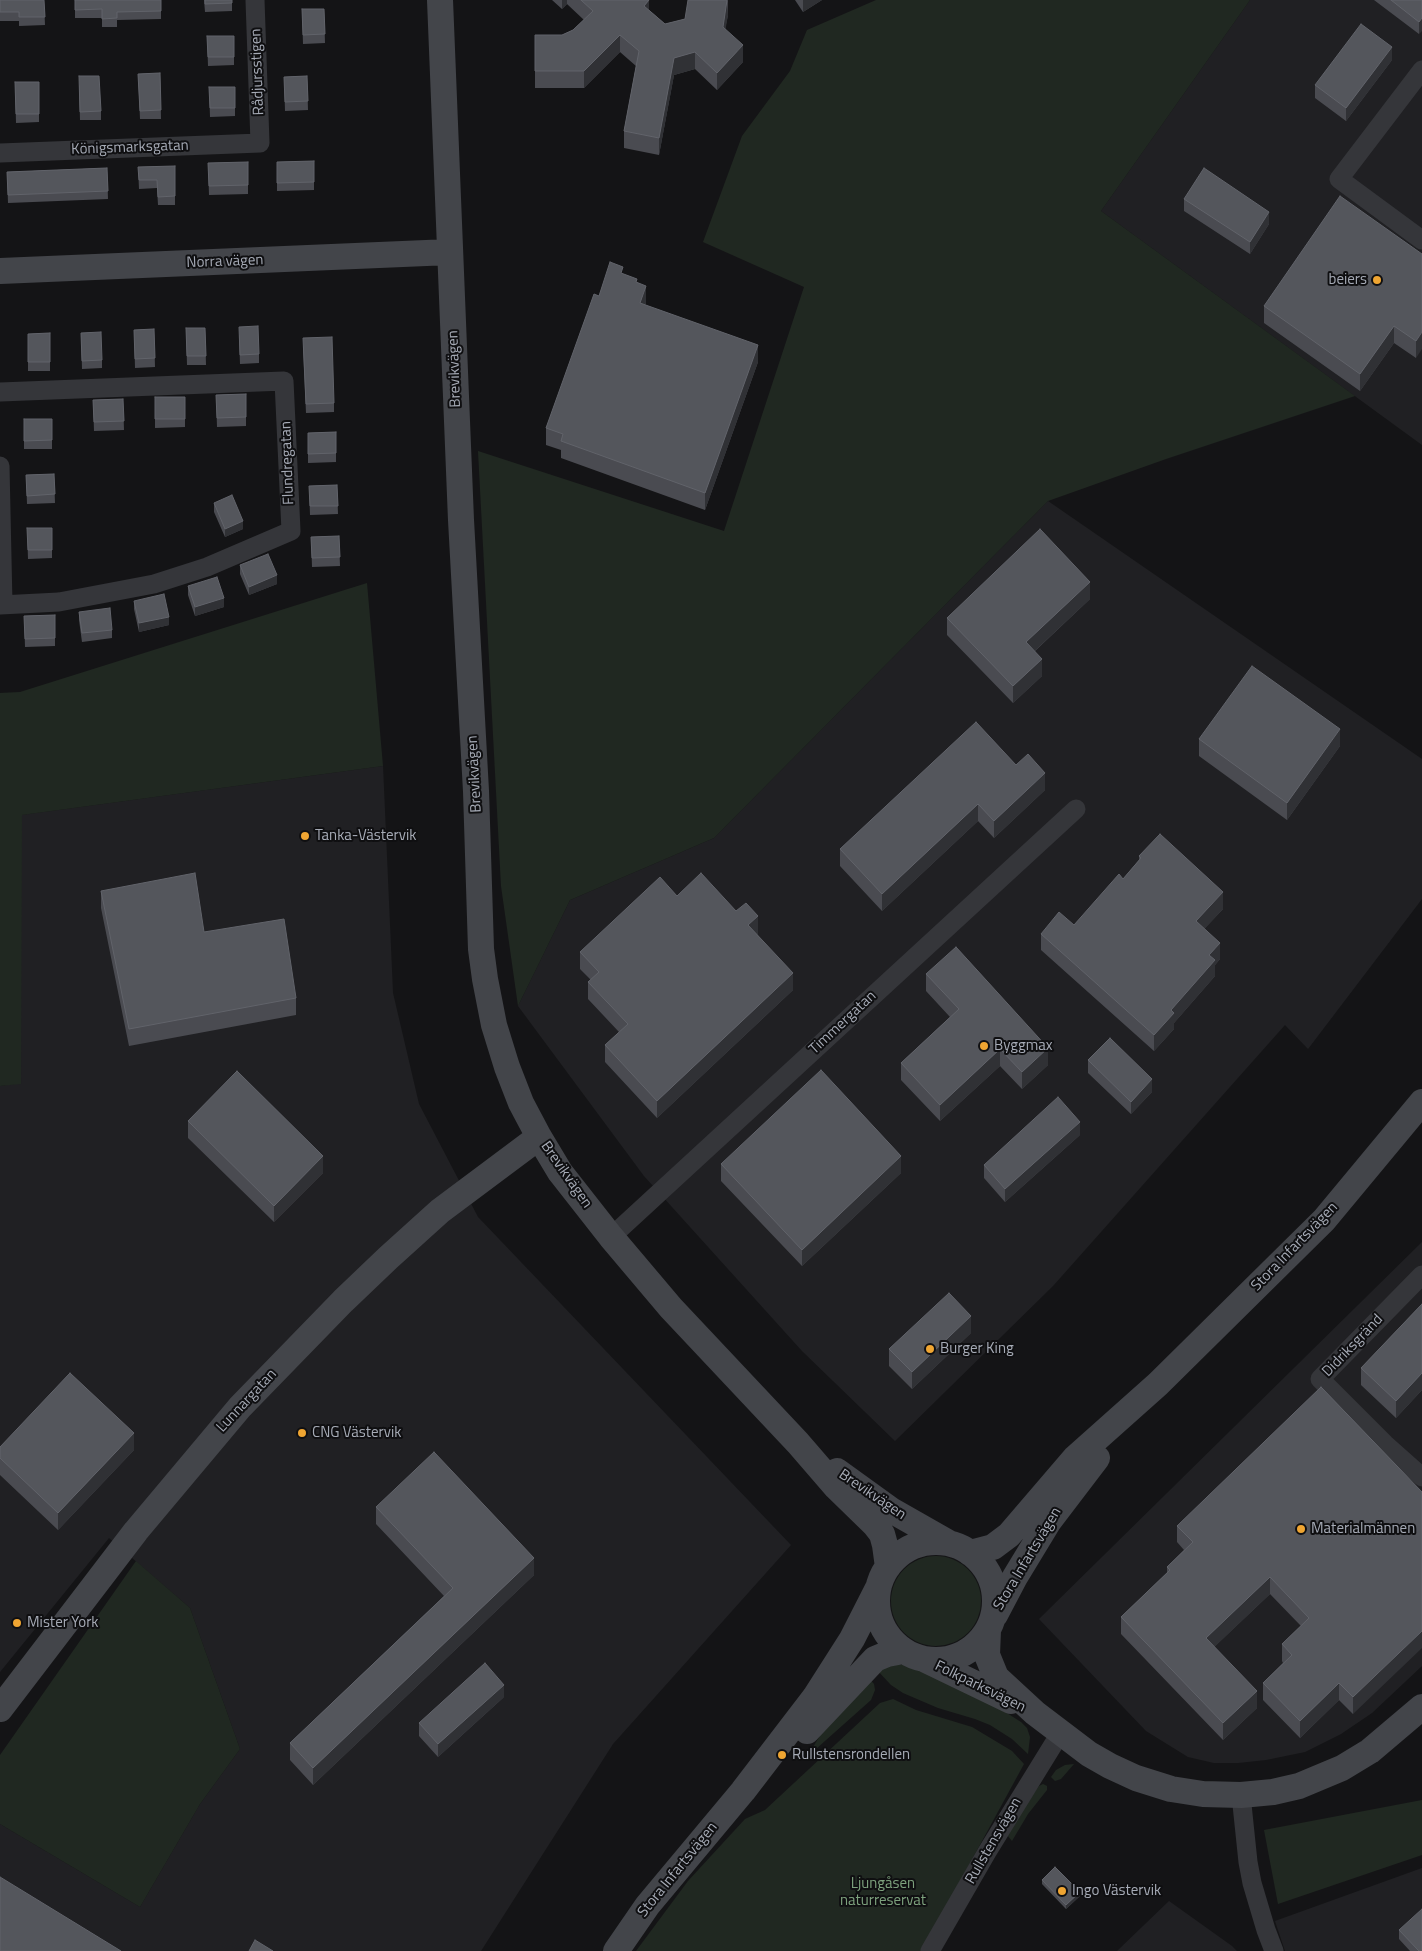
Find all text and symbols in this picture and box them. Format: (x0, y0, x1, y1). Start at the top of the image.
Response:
street label: Rådjursstigen (247, 28, 269, 116)
street label: Königsmarksgatan (71, 137, 189, 159)
street label: Norra vägen (186, 252, 264, 272)
place label: beiers (1329, 271, 1367, 289)
marker: beiers (1371, 274, 1383, 286)
street label: Brevikvägen (445, 330, 465, 408)
street label: Flundregatan (278, 421, 298, 505)
street label: Brevikvägen (464, 735, 486, 813)
place label: Tanka-Västervik (315, 827, 416, 845)
marker: Tanka-Västervik (299, 830, 311, 842)
street label: Timmergatan (806, 987, 880, 1059)
place label: Byggmax (994, 1037, 1053, 1055)
marker: Byggmax (978, 1040, 990, 1052)
street label: Brevikvägen (536, 1138, 596, 1212)
street label: Stora Infartsvägen (1248, 1199, 1342, 1295)
street label: Didriksgränd (1319, 1311, 1387, 1381)
place label: Burger King (940, 1340, 1014, 1358)
marker: Burger King (924, 1343, 936, 1355)
street label: Lunnargatan (213, 1366, 281, 1436)
place label: CNG Västervik (312, 1424, 401, 1442)
marker: CNG Västervik (296, 1427, 308, 1439)
street label: Brevikvägen (835, 1466, 909, 1524)
street label: Stora Infartsvägen (990, 1504, 1066, 1614)
place label: Materialmännen (1311, 1520, 1415, 1538)
marker: Materialmännen (1295, 1523, 1307, 1535)
place label: Mister York (27, 1614, 99, 1632)
marker: Mister York (11, 1617, 23, 1629)
street label: Folkparksvägen (932, 1657, 1028, 1717)
place label: Rullstensrondellen (792, 1746, 910, 1764)
marker: Rullstensrondellen (776, 1749, 788, 1761)
street label: Rullstensvägen (962, 1795, 1026, 1887)
street label: Stora Infartsvägen (634, 1819, 722, 1921)
park label: Ljungåsen naturreservat (840, 1875, 926, 1910)
place label: Ingo Västervik (1072, 1882, 1161, 1900)
marker: Ingo Västervik (1056, 1885, 1068, 1897)

